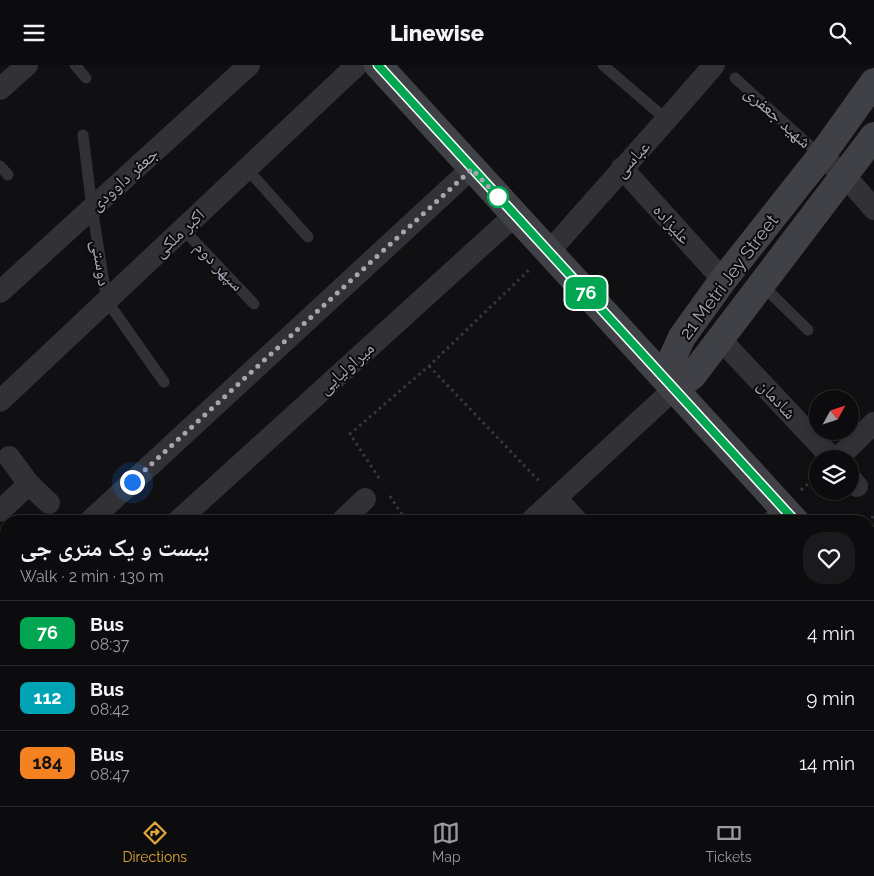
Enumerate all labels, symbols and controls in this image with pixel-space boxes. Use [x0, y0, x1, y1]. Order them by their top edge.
icon: menu [20, 19, 48, 47]
icon: search [826, 19, 854, 47]
text: Linewise [390, 20, 484, 46]
street label: شهید جعفری [740, 81, 816, 153]
street label: عباسی [609, 136, 655, 182]
street label: جعفر داوودی [85, 142, 163, 216]
unlabelled marker [487, 186, 509, 208]
street label: علیزاده [649, 199, 696, 248]
street label: اکبر ملکی [149, 204, 209, 262]
street label: 21 Metri Jey Street [675, 210, 782, 343]
street label: سپهر دوم [189, 236, 248, 297]
street label: دوستی [86, 238, 116, 288]
line badge: 76 [564, 277, 608, 309]
text: 76 [575, 282, 597, 303]
street label: میراولیایی [313, 337, 379, 399]
street label: شادمان [753, 374, 801, 424]
north arrow [809, 390, 859, 440]
map controls [809, 390, 859, 500]
button: layers [809, 450, 859, 500]
your location [120, 470, 145, 495]
button: heart [803, 532, 855, 584]
text: بیست و یک متری جی [20, 533, 209, 562]
text: Walk · 2 min · 130 m [20, 567, 164, 586]
text: Bus [90, 613, 124, 635]
text: 76 [37, 622, 58, 643]
text: 4 min [807, 622, 855, 644]
text: 08:37 [90, 635, 129, 654]
text: Bus [90, 678, 124, 700]
text: 112 [34, 687, 61, 708]
text: 9 min [806, 687, 855, 709]
text: 08:42 [90, 700, 129, 719]
text: Bus [90, 743, 124, 765]
text: 184 [32, 752, 63, 773]
text: 14 min [799, 752, 855, 774]
text: 08:47 [90, 765, 130, 784]
tab: Directions [122, 819, 187, 865]
tab: Map [432, 819, 461, 865]
tab: Tickets [706, 819, 752, 865]

